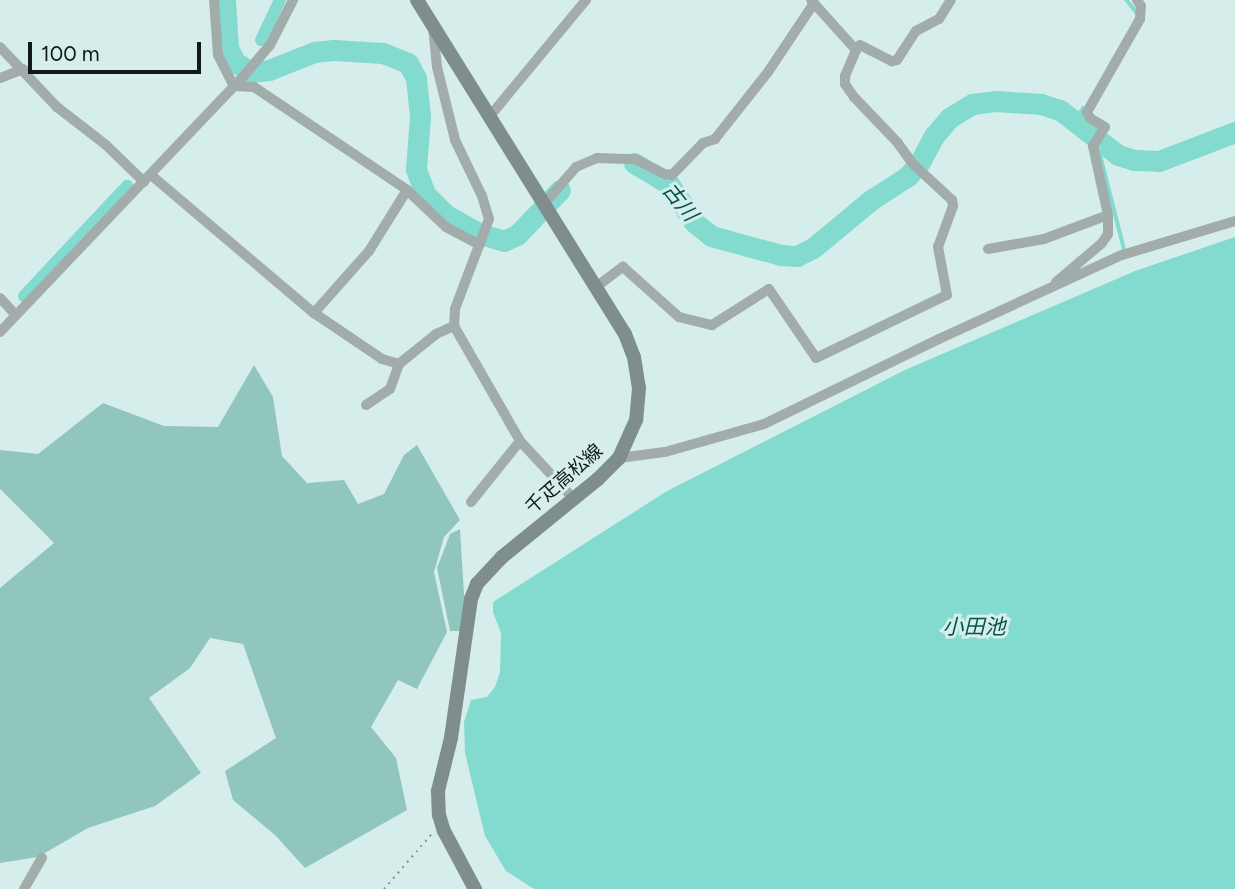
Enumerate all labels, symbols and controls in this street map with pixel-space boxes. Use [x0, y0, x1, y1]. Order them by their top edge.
scale bar [32, 28, 205, 72]
text: 100 m [41, 41, 100, 66]
water label: 古川 [657, 178, 703, 226]
street label: 千疋高松線 [521, 439, 607, 519]
water label: 小田池 [943, 614, 1005, 640]

